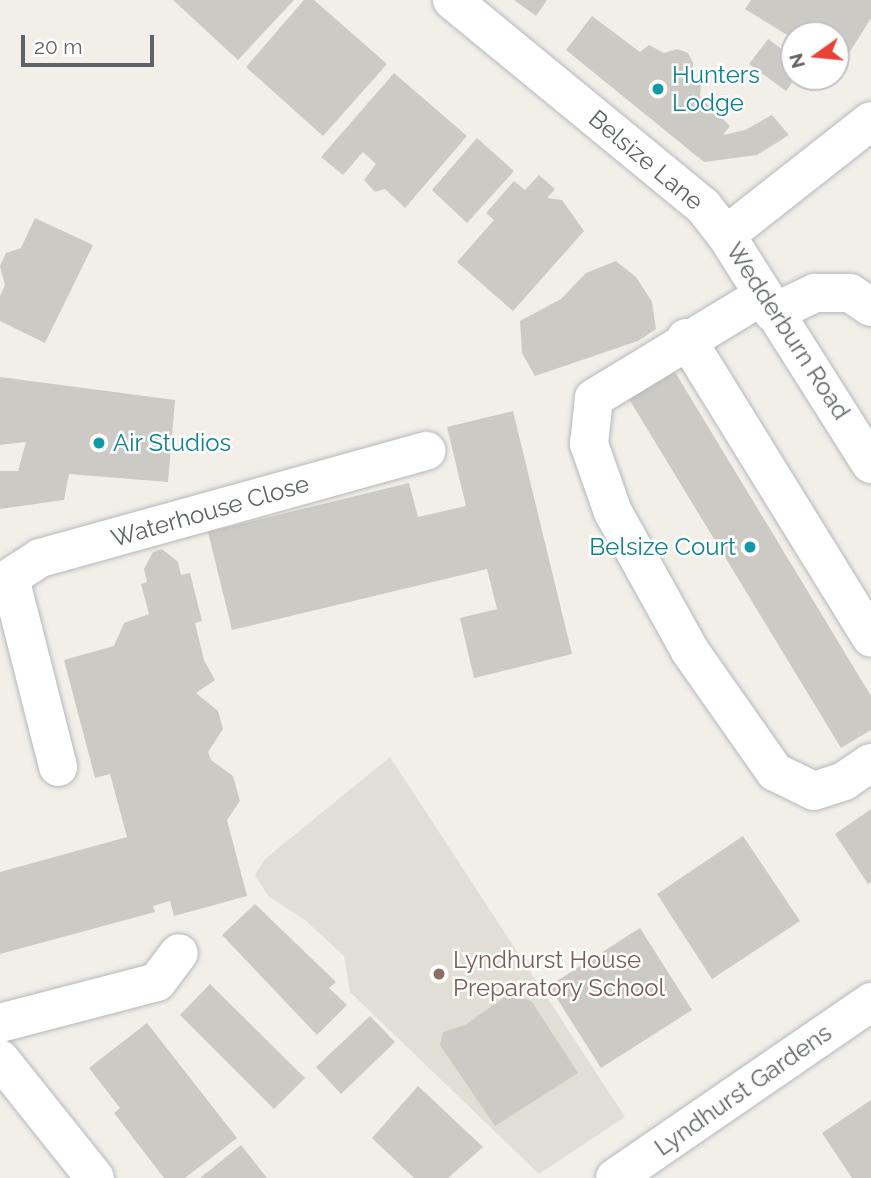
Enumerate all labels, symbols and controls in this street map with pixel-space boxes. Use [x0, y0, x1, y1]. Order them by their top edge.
scale bar [24, 21, 158, 65]
north arrow [780, 21, 850, 91]
text: 20 m [34, 34, 82, 59]
text: N [784, 51, 809, 71]
place label: Hunters Lodge [672, 61, 760, 117]
marker: Hunters Lodge [650, 81, 666, 97]
street label: Belsize Lane [583, 104, 709, 216]
street label: Wedderburn Road [720, 237, 856, 425]
place label: Air Studios [113, 429, 232, 457]
marker: Air Studios [91, 435, 107, 451]
street label: Waterhouse Close [108, 469, 312, 553]
place label: Belsize Court [589, 533, 736, 561]
marker: Belsize Court [742, 539, 758, 555]
place label: Lyndhurst House Preparatory School [453, 946, 666, 1002]
marker: Lyndhurst House Preparatory School [431, 966, 447, 982]
street label: Lyndhurst Gardens [649, 1018, 837, 1162]

